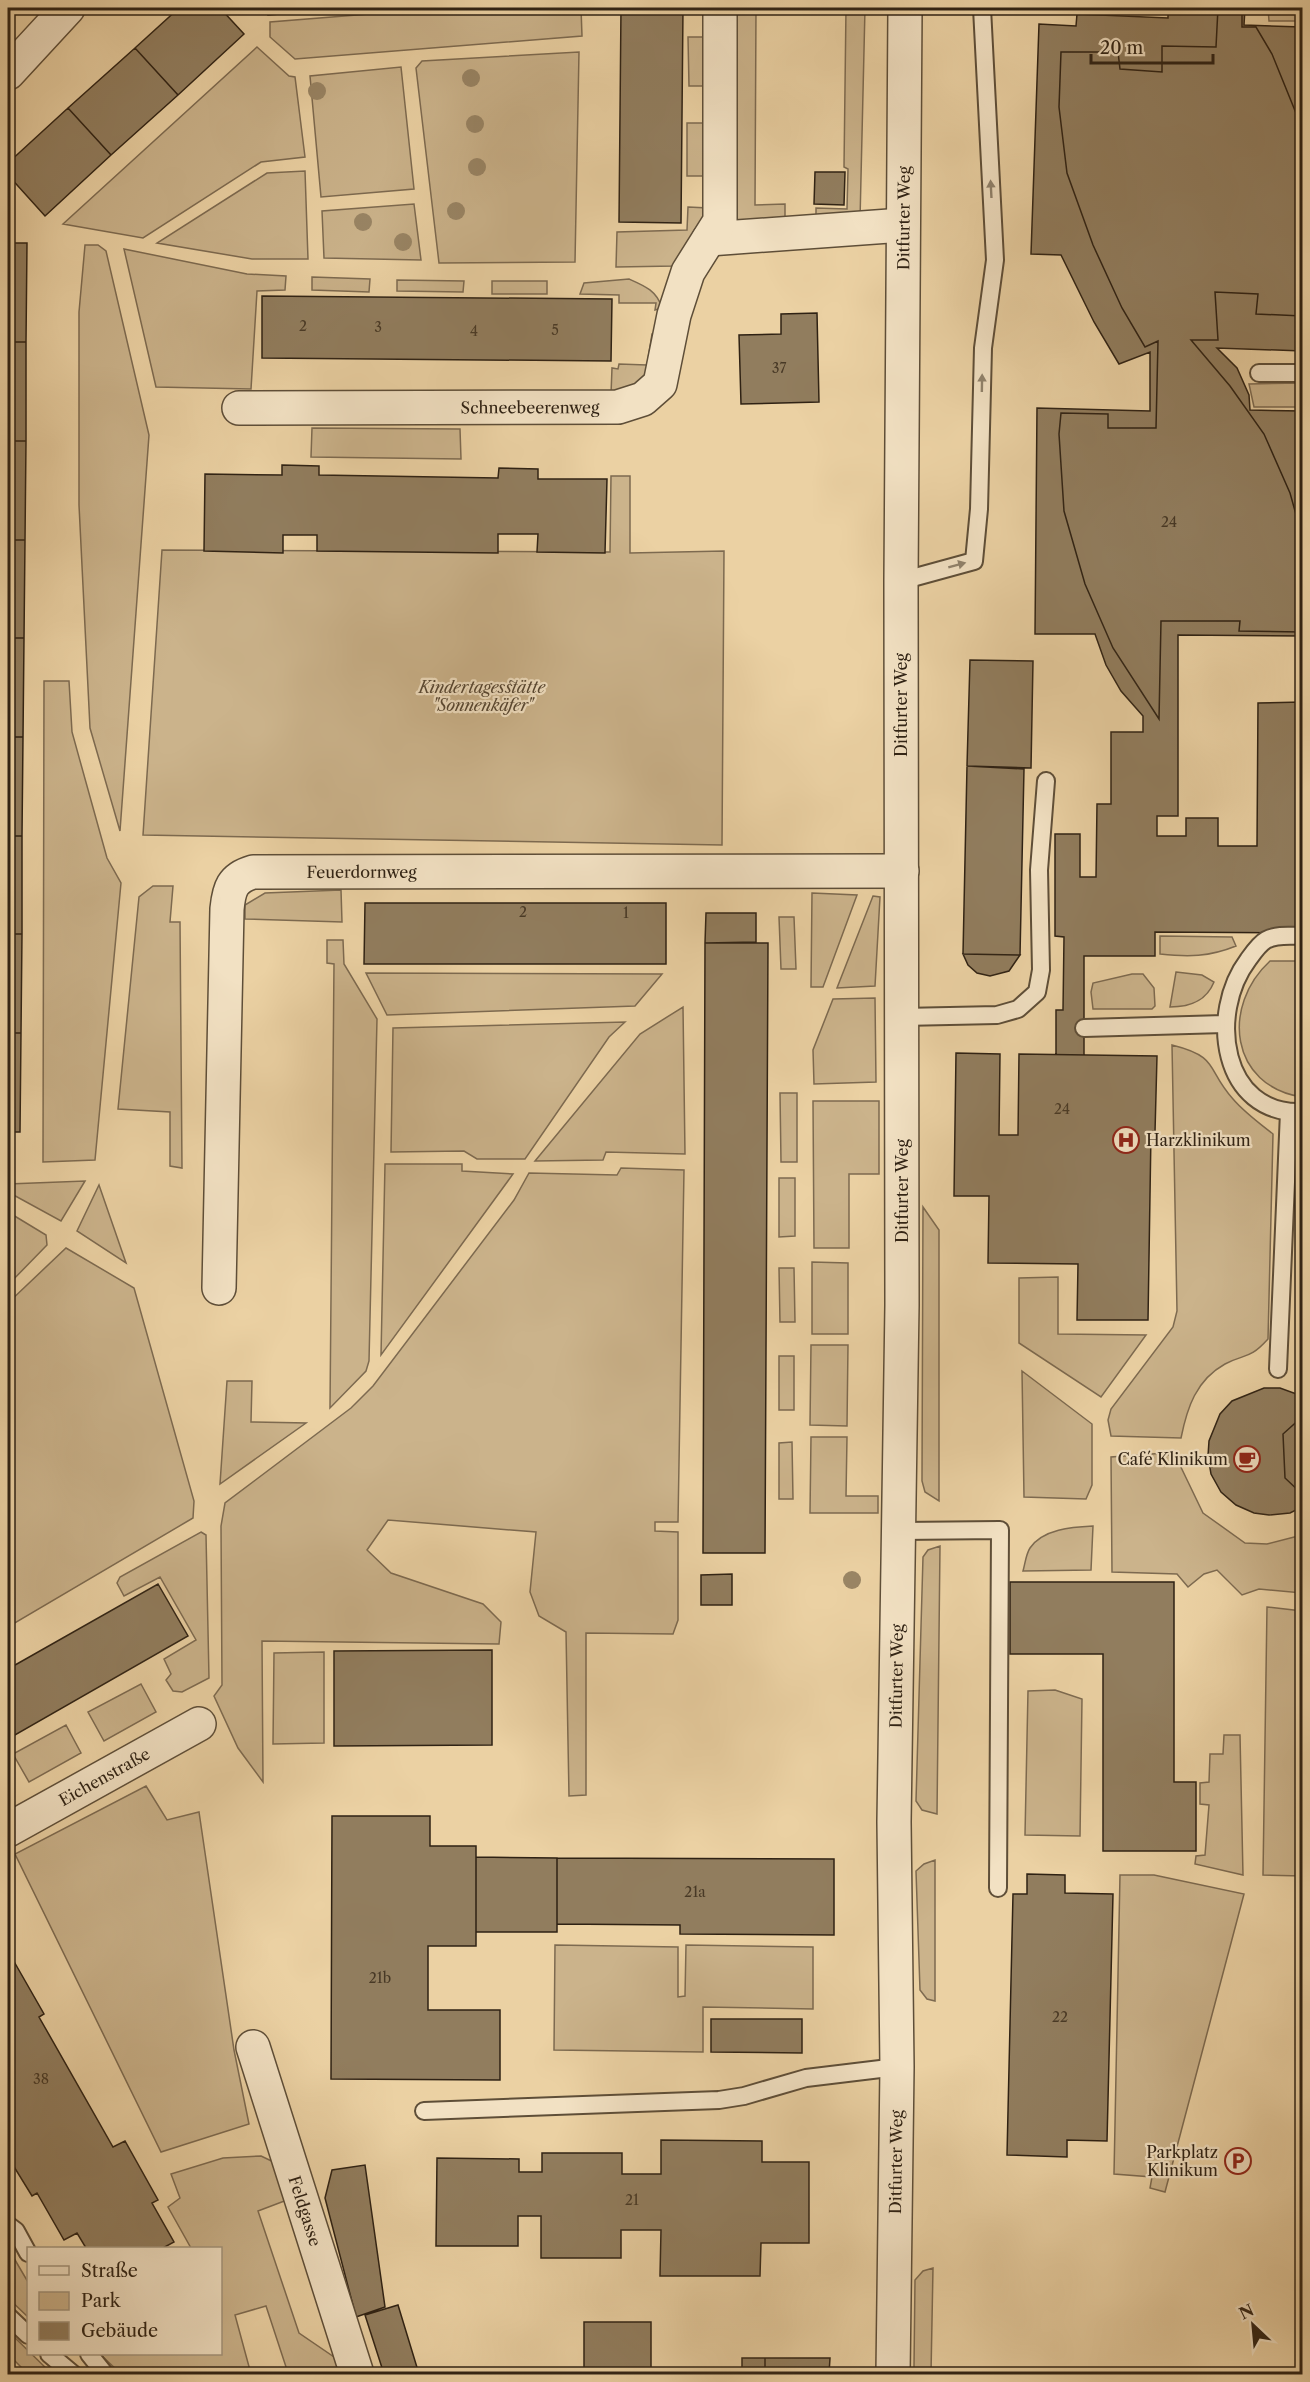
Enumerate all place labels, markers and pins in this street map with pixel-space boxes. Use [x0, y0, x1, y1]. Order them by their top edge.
hospital icon: Harzklinikum [1111, 1125, 1141, 1155]
place label: Harzklinikum [1146, 1130, 1251, 1150]
cafe icon: Café Klinikum [1232, 1444, 1262, 1474]
place label: Café Klinikum [1118, 1449, 1228, 1469]
place label: Parkplatz Klinikum [1146, 2142, 1218, 2180]
parking icon: Parkplatz Klinikum [1223, 2146, 1253, 2176]

